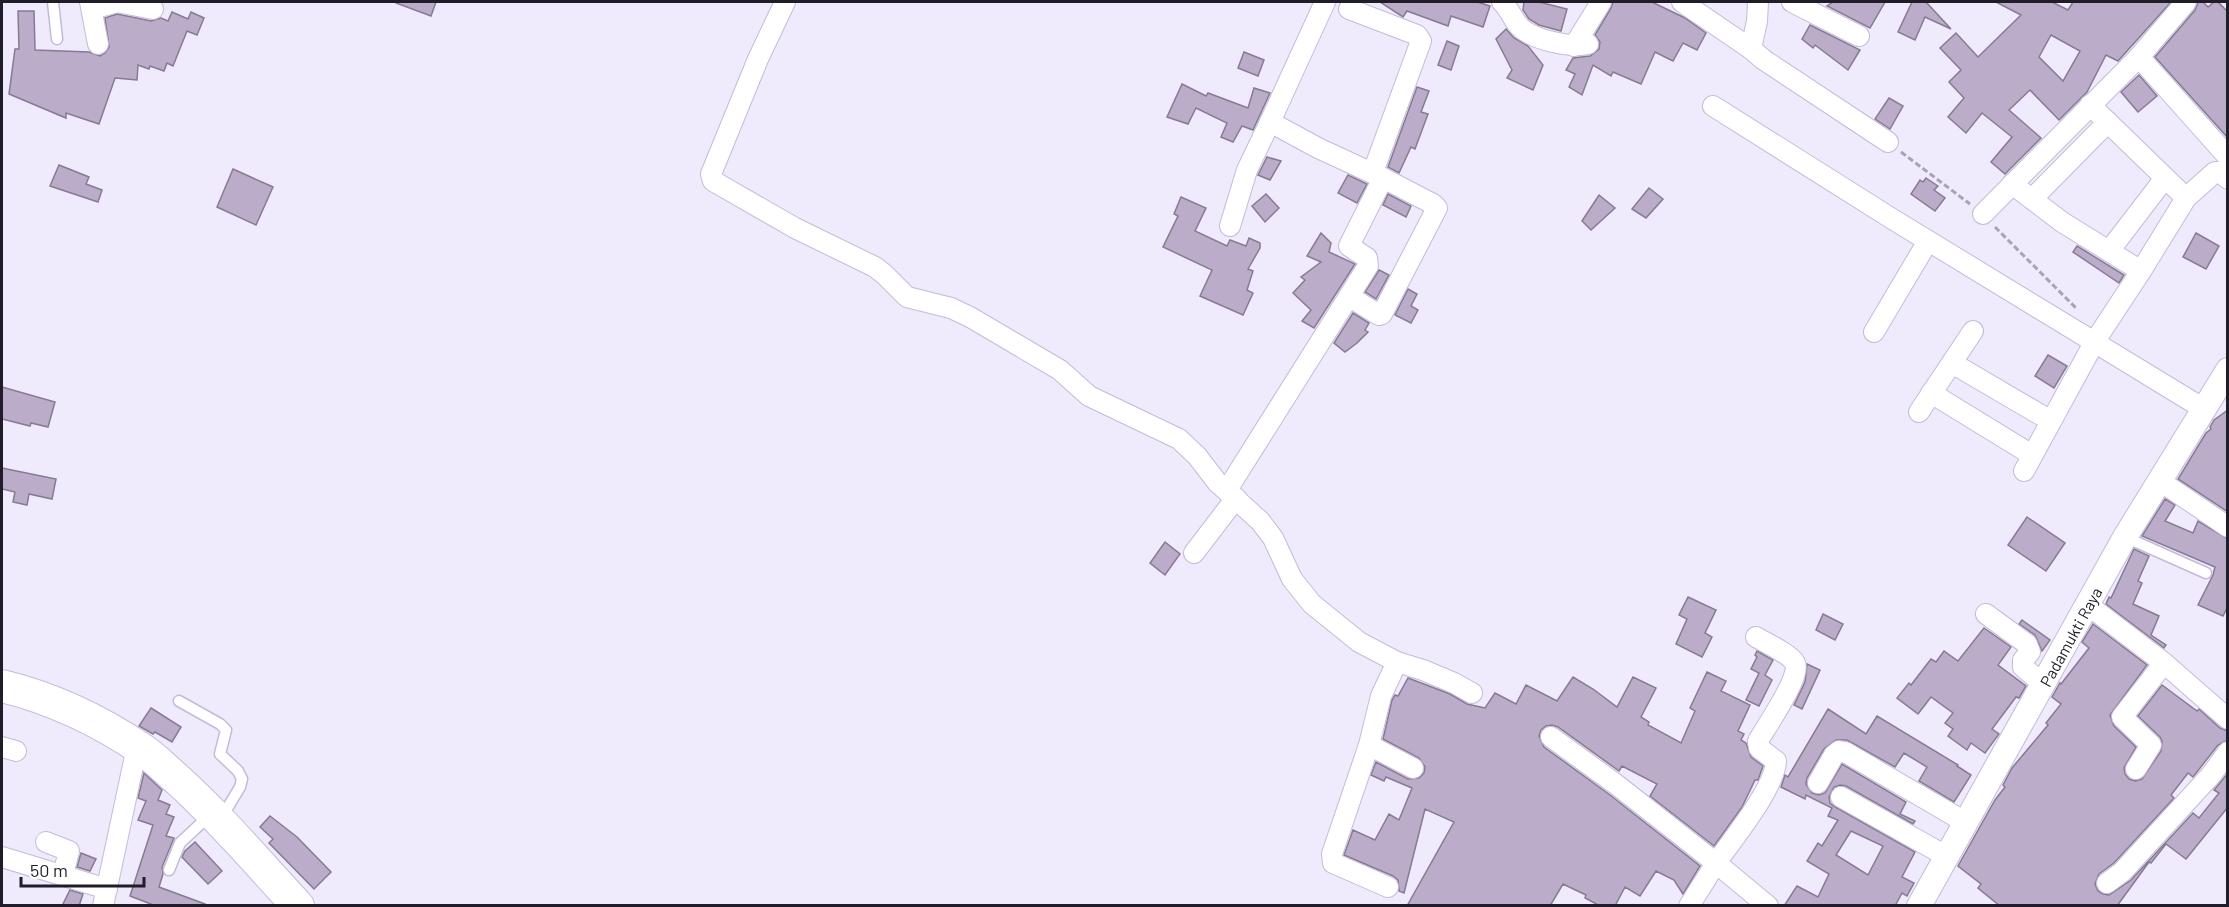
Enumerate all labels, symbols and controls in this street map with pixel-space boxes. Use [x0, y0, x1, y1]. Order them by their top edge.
street label: Padamukti Raya [2035, 584, 2106, 690]
scale bar [21, 850, 144, 888]
text: 50 m [30, 859, 68, 881]

